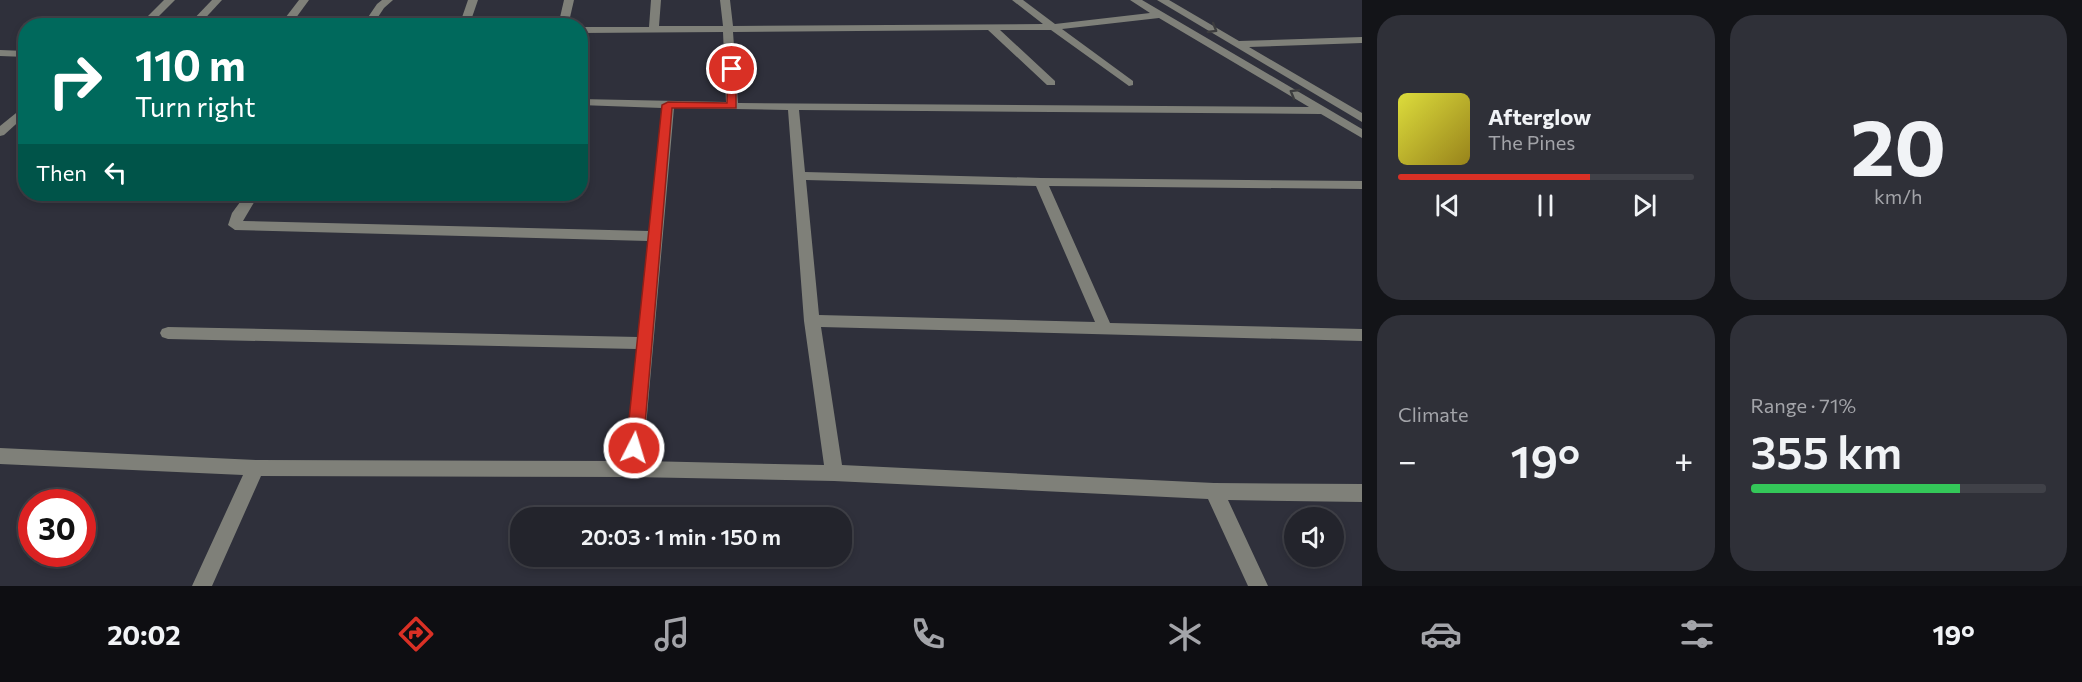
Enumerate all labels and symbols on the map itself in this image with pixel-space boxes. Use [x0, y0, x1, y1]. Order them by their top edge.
one-way arrow [1207, 22, 1217, 34]
pin [706, 43, 757, 94]
one-way arrow [1290, 89, 1300, 101]
position arrow [602, 416, 666, 480]
speed limit sign: 30 [18, 489, 96, 567]

